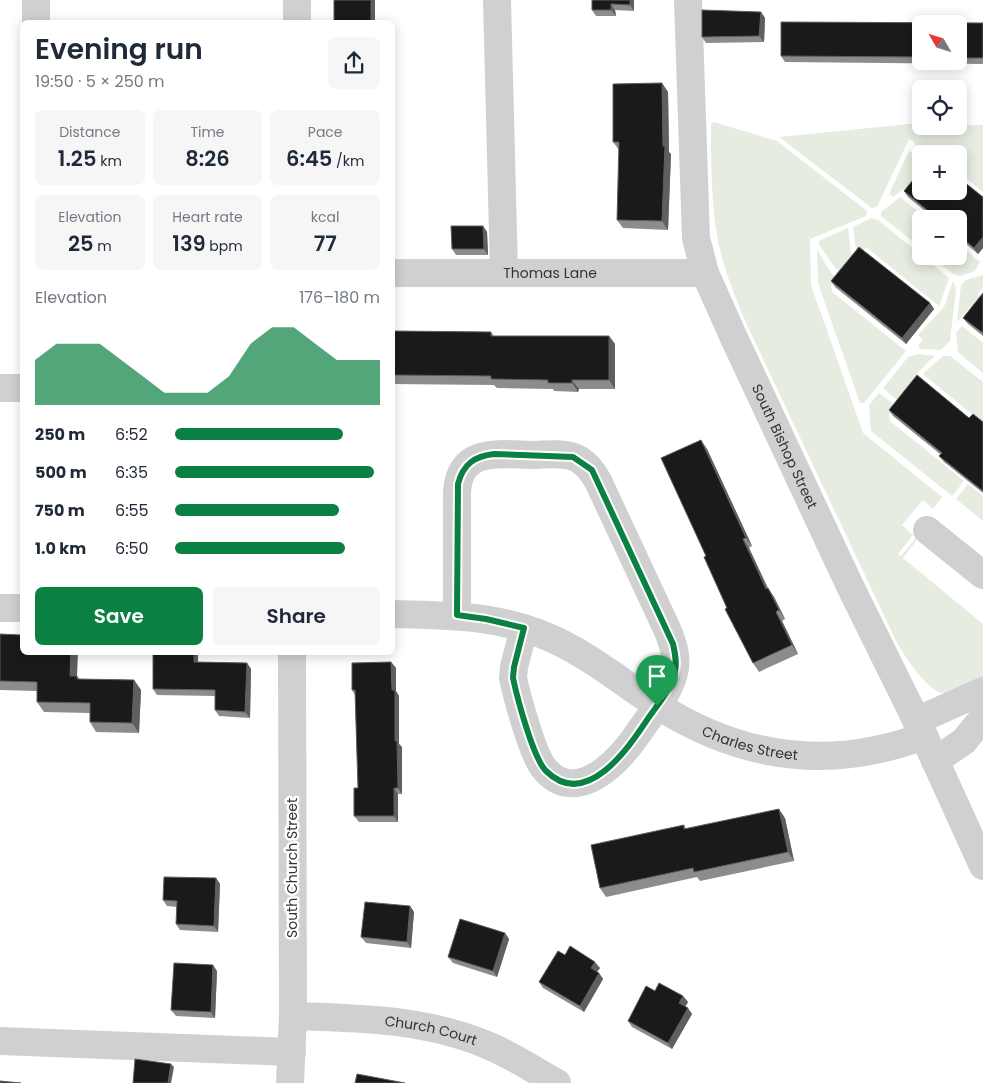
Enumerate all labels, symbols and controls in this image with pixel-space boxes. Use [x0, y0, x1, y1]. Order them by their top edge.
north arrow [912, 15, 968, 70]
map controls [912, 15, 967, 265]
text: Evening run [35, 30, 203, 69]
button: share [328, 37, 380, 89]
text: 19:50 · 5 × 250 m [35, 70, 165, 93]
button: locate [912, 80, 967, 135]
text: Distance [59, 122, 121, 142]
text: Time [190, 122, 225, 142]
text: Pace [308, 122, 343, 142]
text: 1.25 [58, 144, 96, 173]
text: 8:26 [185, 144, 230, 173]
text: 6:45 [286, 144, 332, 173]
button: + [912, 145, 967, 200]
text: km [96, 151, 122, 171]
text: /km [332, 151, 364, 171]
text: Elevation [58, 207, 121, 227]
text: Heart rate [172, 207, 243, 227]
text: kcal [311, 207, 339, 227]
button: − [912, 210, 967, 265]
text: 25 [68, 229, 94, 258]
text: 139 [172, 229, 206, 258]
text: 77 [314, 229, 337, 258]
text: m [94, 236, 112, 256]
text: bpm [206, 236, 243, 256]
street label: Thomas Lane [503, 263, 597, 283]
text: Elevation [35, 286, 107, 309]
text: 176–180 m [299, 286, 380, 309]
street label: South Bishop Street [747, 381, 822, 512]
text: 250 m [35, 423, 85, 446]
text: 6:52 [115, 423, 148, 446]
text: 500 m [35, 461, 87, 484]
text: 6:35 [115, 461, 148, 484]
text: 750 m [35, 499, 85, 522]
text: 6:55 [115, 499, 149, 522]
text: 1.0 km [35, 537, 86, 560]
text: 6:50 [115, 537, 149, 560]
button: Save [35, 587, 203, 645]
button: Share [213, 587, 380, 645]
pin [636, 655, 678, 706]
icon: arrive [643, 662, 671, 690]
street label: Charles Street [699, 721, 799, 765]
street label: South Church Street [282, 798, 302, 938]
street label: Church Court [384, 1011, 480, 1050]

